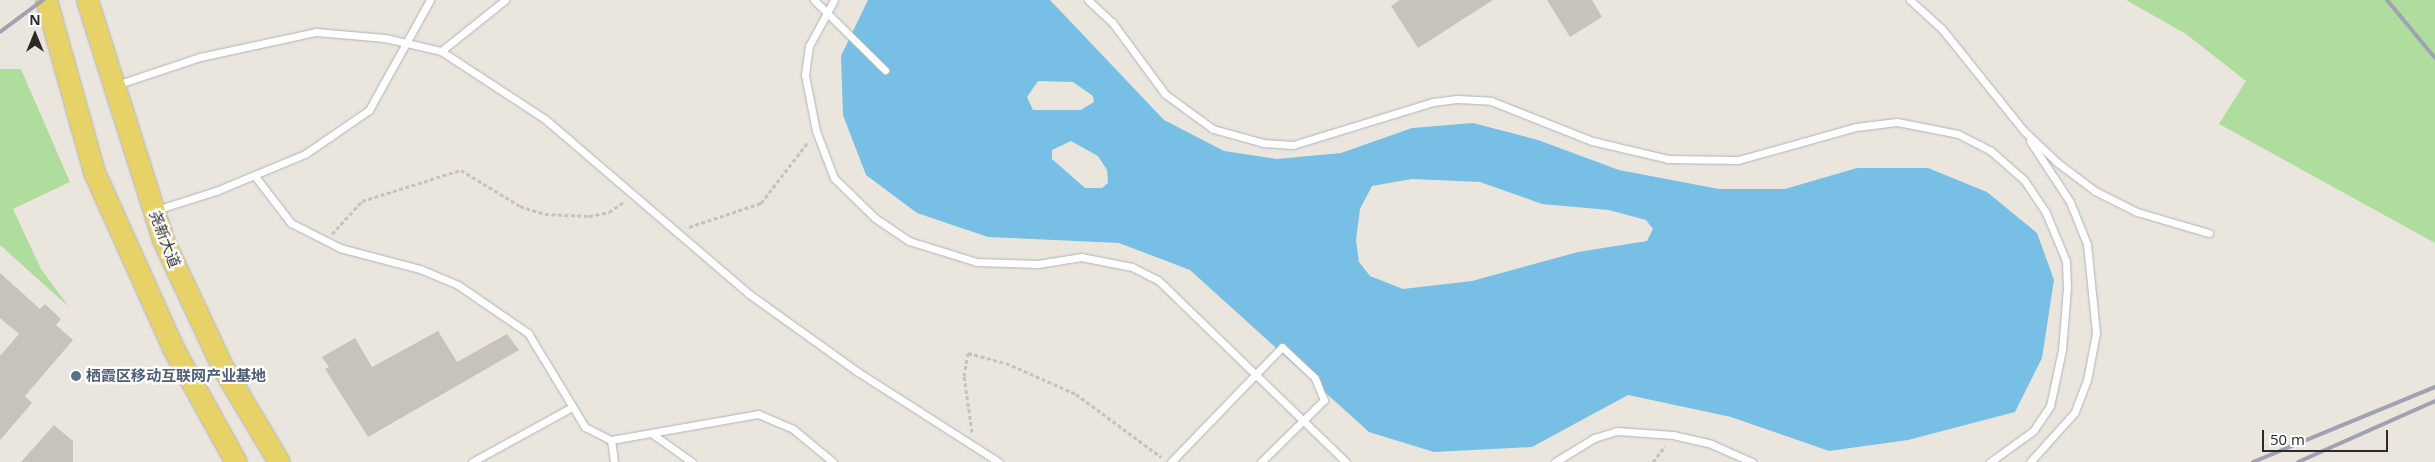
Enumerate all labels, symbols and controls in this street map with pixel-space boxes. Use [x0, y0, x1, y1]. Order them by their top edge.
north arrow [10, 10, 60, 60]
text: N [29, 10, 41, 29]
street label: 尧新大道 [146, 208, 184, 270]
place label: 栖霞区移动互联网产业基地 [86, 367, 266, 385]
marker: 栖霞区移动互联网产业基地 [70, 370, 82, 382]
scale bar [2265, 420, 2391, 452]
text: 50 m [2270, 429, 2305, 449]

